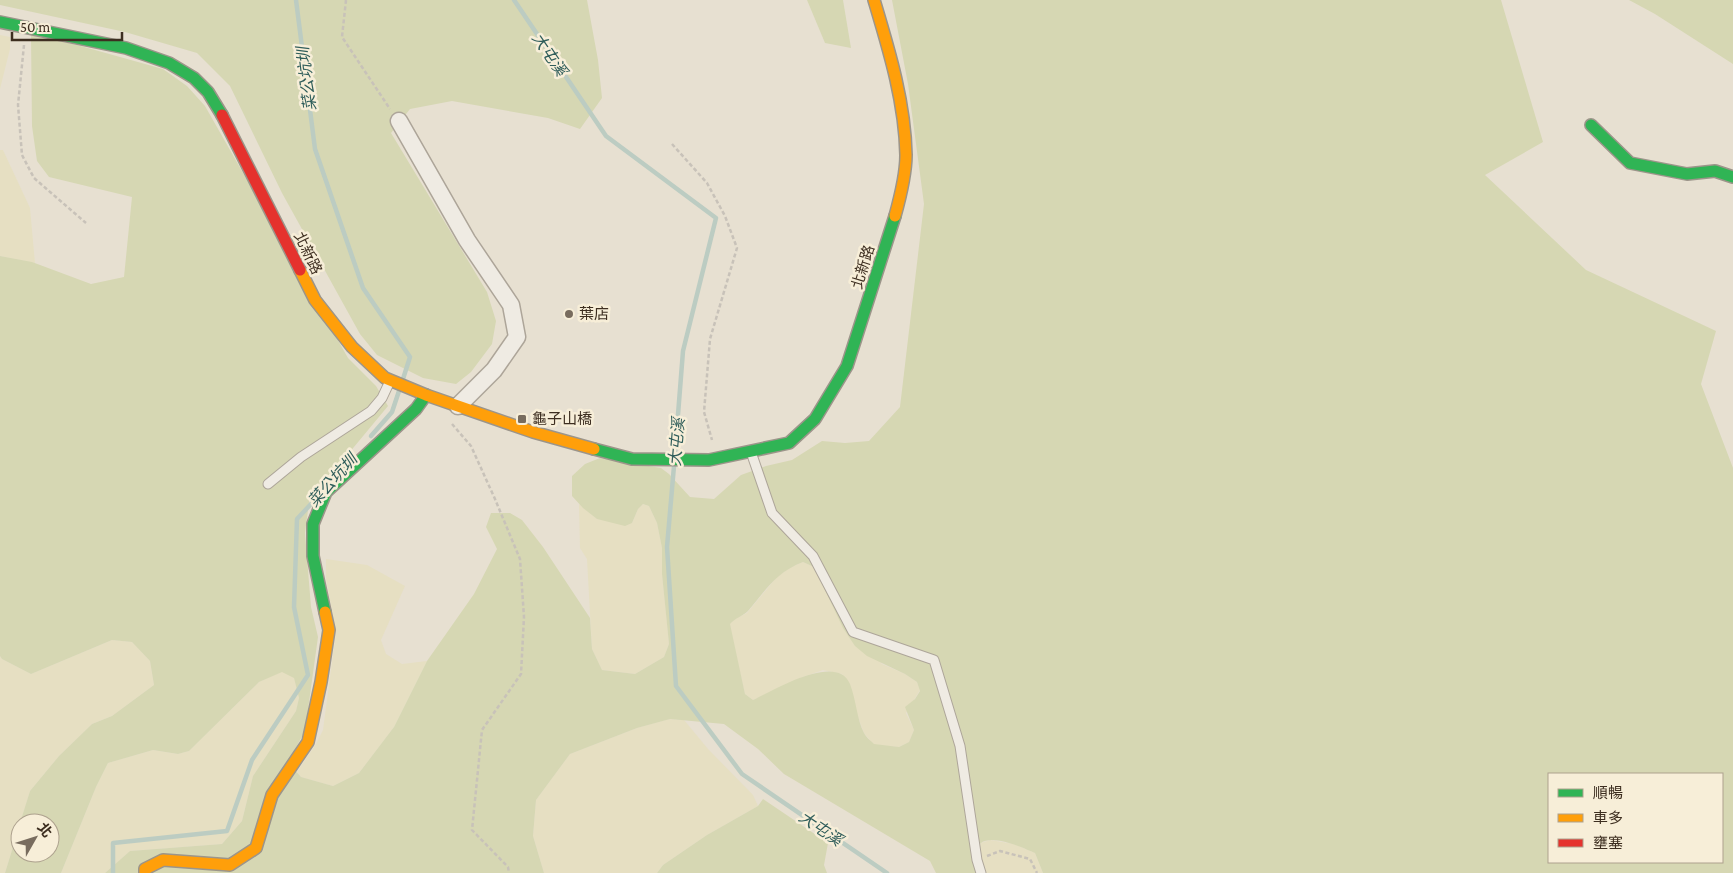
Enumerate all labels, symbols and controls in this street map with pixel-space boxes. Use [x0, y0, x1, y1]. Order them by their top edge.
scale bar [12, 10, 122, 42]
text: 50 m [20, 19, 50, 35]
water label: 大屯溪 [529, 30, 571, 81]
water label: 菜公坑圳 [294, 44, 319, 112]
street label: 北新路 [291, 229, 326, 277]
street label: 北新路 [848, 243, 877, 291]
place label: 葉店 [579, 306, 609, 322]
marker: 葉店 [563, 308, 575, 320]
place label: 龜子山橋 [532, 411, 592, 427]
marker: 龜子山橋 [516, 413, 528, 425]
water label: 大屯溪 [666, 415, 687, 467]
water label: 菜公坑圳 [305, 449, 361, 510]
legend [1548, 773, 1723, 863]
text: 順暢 [1593, 785, 1623, 801]
water label: 大屯溪 [796, 808, 847, 850]
text: 車多 [1593, 810, 1623, 826]
north arrow [10, 813, 60, 863]
text: 北 [34, 819, 56, 840]
text: 壅塞 [1593, 835, 1623, 851]

